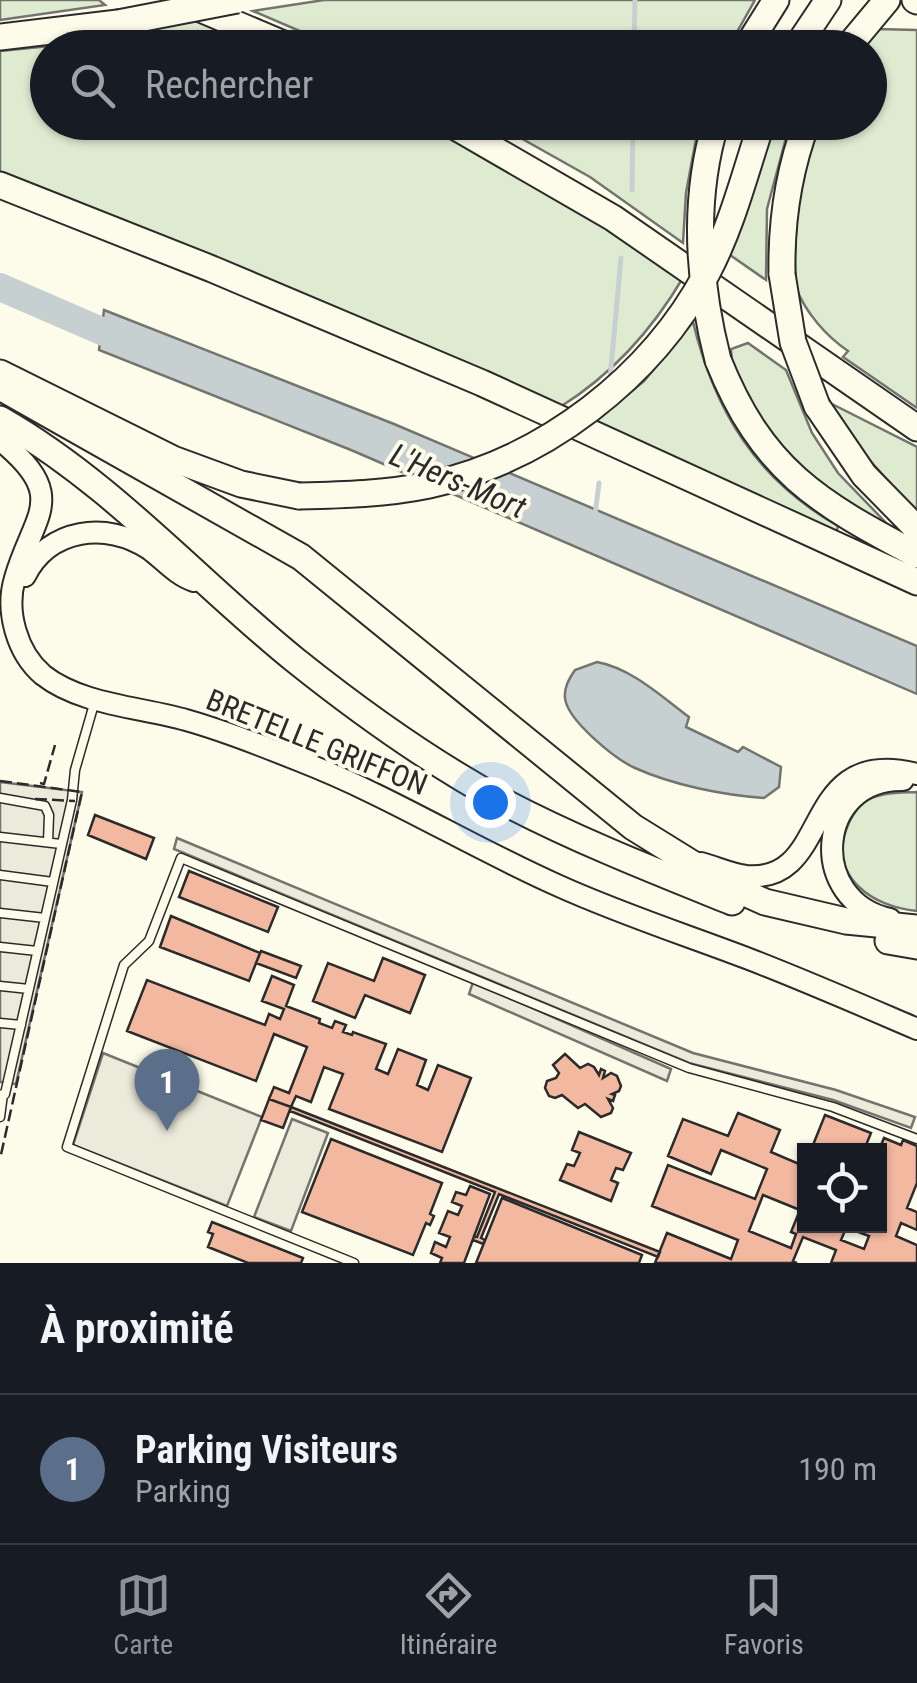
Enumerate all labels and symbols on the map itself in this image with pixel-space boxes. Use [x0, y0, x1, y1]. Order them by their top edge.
water label: L'Hers-Mort [384, 435, 532, 527]
street label: BRETELLE GRIFFON [202, 682, 432, 802]
your location [465, 777, 516, 828]
pin: 1 [134, 1048, 200, 1131]

